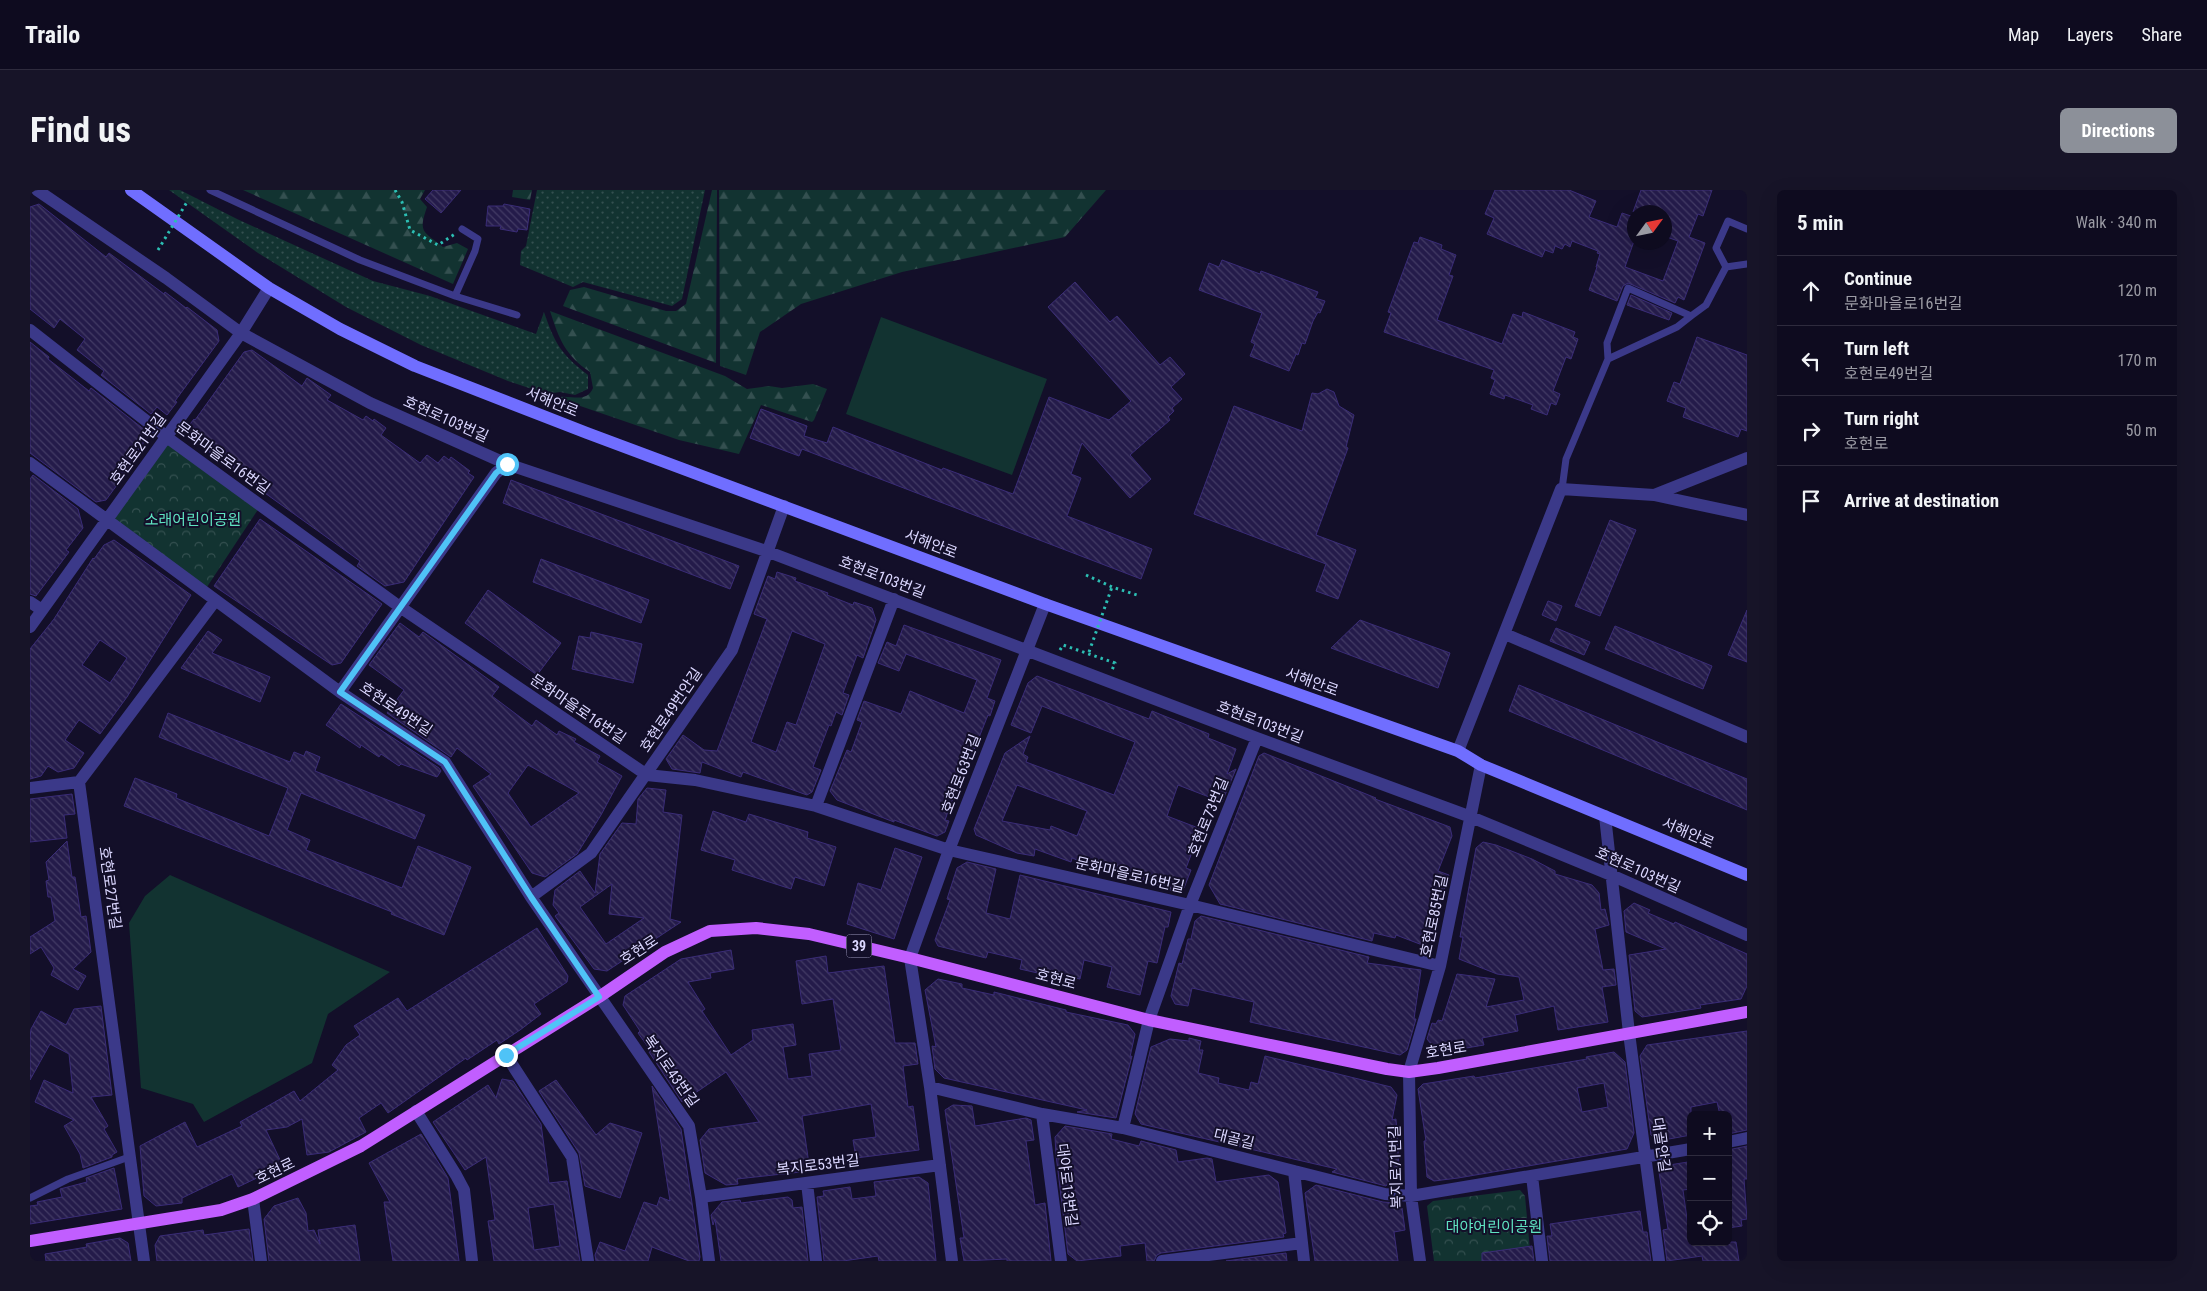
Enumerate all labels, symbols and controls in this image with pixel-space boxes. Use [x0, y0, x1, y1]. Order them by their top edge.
text: Trailo [25, 21, 80, 49]
text: Map [2008, 24, 2039, 45]
text: Layers [2067, 24, 2114, 45]
text: Share [2142, 24, 2182, 45]
button: Directions [2060, 108, 2177, 153]
text: Find us [30, 110, 131, 151]
north arrow [1627, 205, 1672, 250]
text: 5 min [1797, 211, 1844, 235]
text: Walk · 340 m [2076, 213, 2157, 232]
text: Continue [1844, 267, 1912, 290]
icon: ahead [1797, 277, 1825, 305]
text: 120 m [2118, 281, 2157, 300]
text: 문화마을로16번길 [1844, 294, 1963, 313]
text: Turn left [1844, 337, 1909, 360]
icon: left [1797, 347, 1825, 375]
text: 170 m [2118, 351, 2157, 370]
text: 호현로49번길 [1844, 364, 1933, 383]
street label: 서해안로 [523, 383, 581, 421]
street label: 호현로103번길 [401, 392, 491, 446]
text: Turn right [1844, 407, 1919, 430]
street label: 호현로21번길 [106, 410, 170, 488]
icon: right [1797, 417, 1825, 445]
street label: 문화마을로16번길 [173, 418, 273, 498]
text: 50 m [2125, 421, 2157, 440]
text: 호현로 [1844, 434, 1888, 453]
route start [496, 453, 519, 476]
icon: arrive [1797, 487, 1825, 515]
text: Arrive at destination [1844, 489, 1999, 512]
park label: 소래어린이공원 [145, 511, 241, 529]
street label: 서해안로 [902, 526, 960, 562]
street label: 호현로103번길 [836, 552, 928, 602]
street label: 호현로49번안길 [636, 664, 706, 756]
street label: 서해안로 [1283, 664, 1341, 700]
street label: 문화마을로16번길 [527, 670, 629, 748]
street label: 호현로49번길 [356, 678, 436, 740]
street label: 호현로103번길 [1214, 697, 1306, 747]
street label: 호현로63번길 [938, 732, 984, 816]
street label: 호현로73번길 [1184, 775, 1232, 859]
street label: 서해안로 [1659, 814, 1717, 852]
street label: 호현로103번길 [1593, 843, 1683, 897]
street label: 호현로27번길 [95, 845, 125, 931]
street label: 문화마을로16번길 [1074, 854, 1186, 896]
street label: 호현로85번길 [1416, 873, 1452, 959]
street label: 호현로 [617, 931, 661, 969]
road number: 39 [846, 934, 872, 958]
street label: 호현로 [1034, 965, 1078, 993]
street label: 복지로43번길 [640, 1032, 702, 1110]
street label: 호현로 [1424, 1038, 1468, 1062]
route end [495, 1044, 518, 1067]
map controls [1687, 1111, 1732, 1246]
button: + [1687, 1111, 1732, 1156]
street label: 대골안길 [1648, 1116, 1674, 1174]
street label: 대골길 [1212, 1125, 1256, 1153]
street label: 복지로71번길 [1386, 1125, 1406, 1209]
street label: 대야로13번길 [1053, 1142, 1081, 1228]
street label: 복지로53번길 [775, 1151, 861, 1179]
street label: 호현로 [252, 1154, 298, 1188]
button: − [1687, 1156, 1732, 1201]
button: locate [1687, 1201, 1732, 1246]
park label: 대야어린이공원 [1446, 1218, 1542, 1236]

